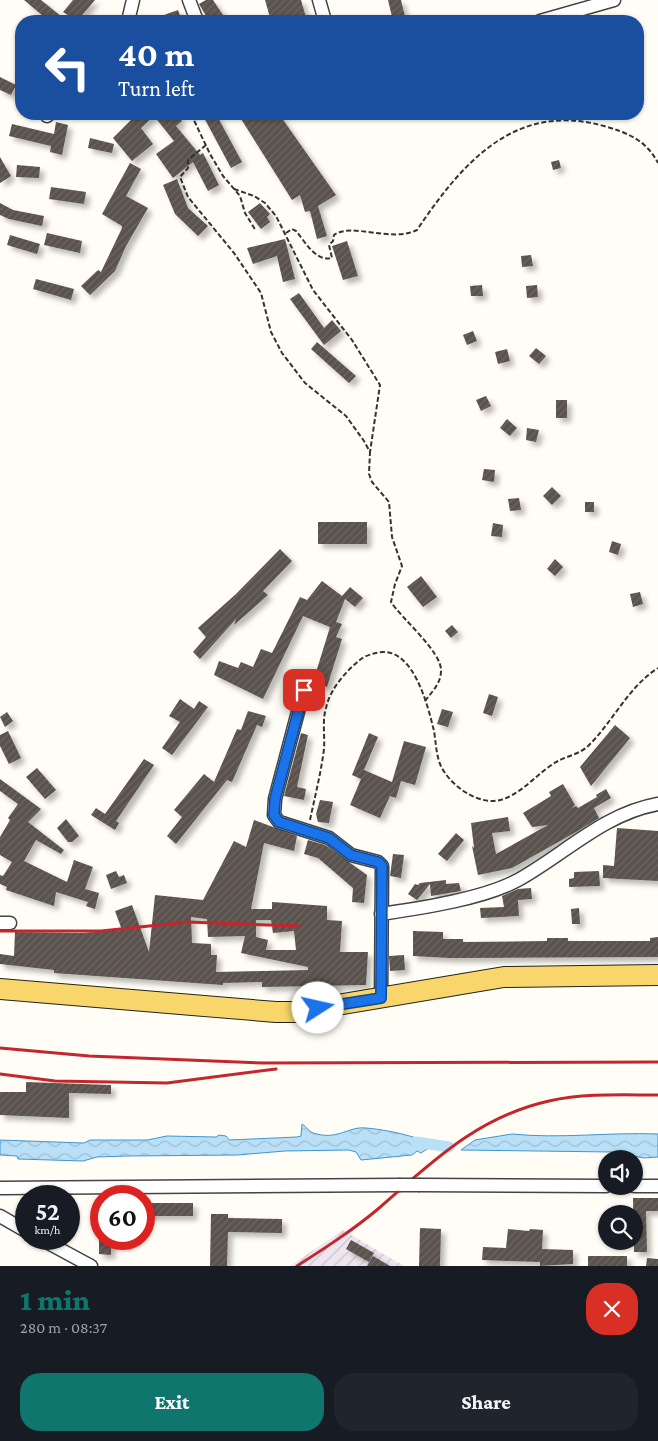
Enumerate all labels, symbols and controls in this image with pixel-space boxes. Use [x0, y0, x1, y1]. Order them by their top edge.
icon: left [35, 35, 100, 100]
text: 40 m [118, 35, 195, 74]
text: Turn left [118, 76, 195, 101]
pin [283, 669, 325, 711]
icon: arrive [290, 676, 318, 704]
position arrow [291, 981, 343, 1033]
map controls [598, 1150, 643, 1250]
button: sound [598, 1150, 643, 1195]
speed limit sign: 60 [90, 1185, 155, 1250]
text: 52 [35, 1198, 60, 1225]
button: search [598, 1205, 643, 1250]
text: km/h [35, 1223, 60, 1237]
text: 1 min [20, 1283, 90, 1316]
button: close [586, 1283, 638, 1335]
text: 280 m · 08:37 [20, 1319, 107, 1336]
button: Exit [20, 1373, 324, 1431]
button: Share [334, 1373, 638, 1431]

